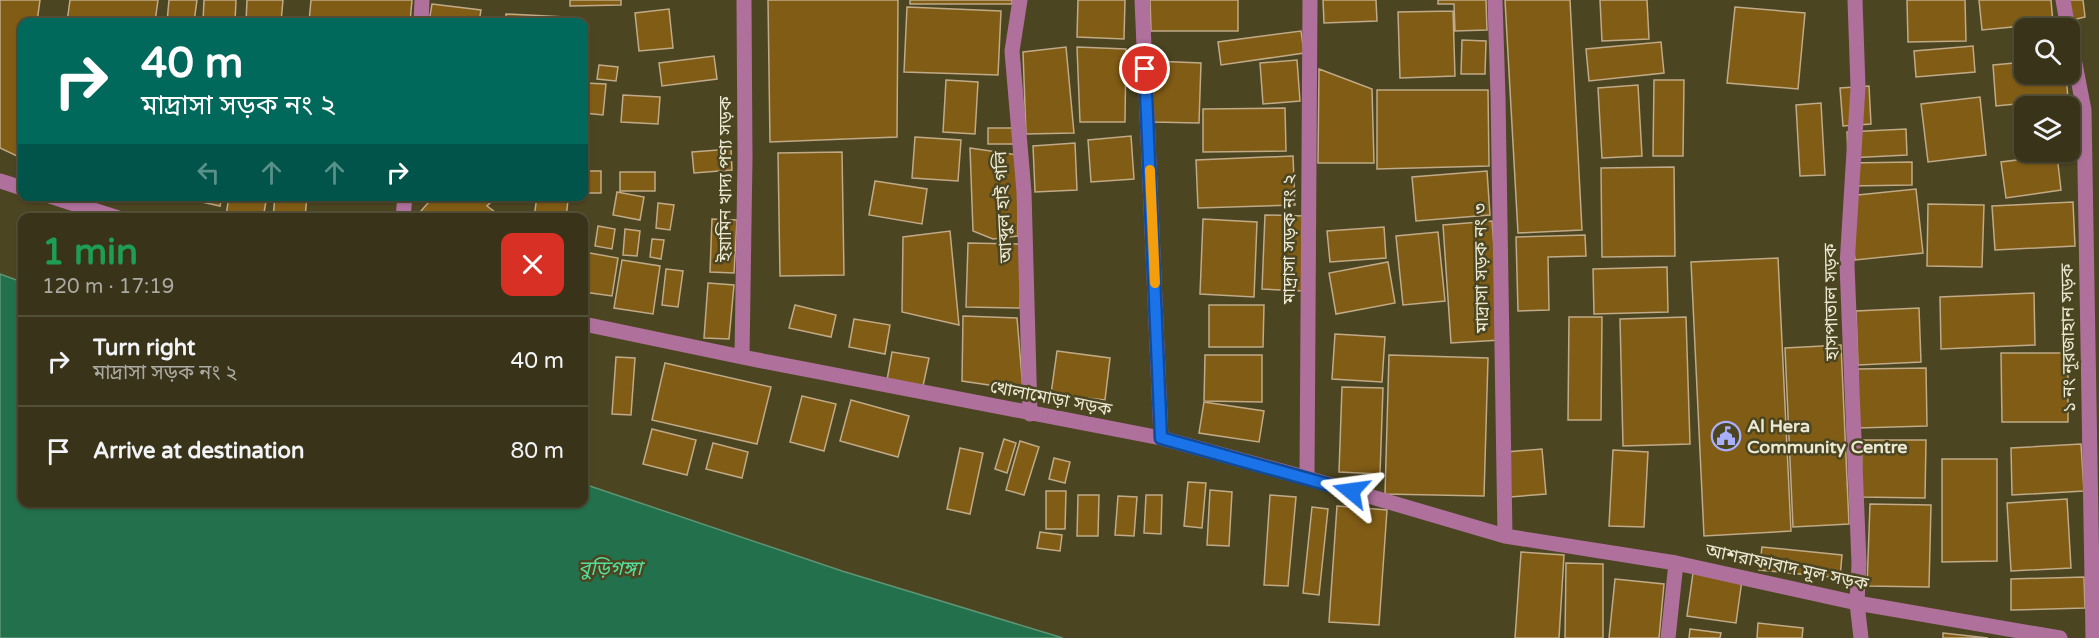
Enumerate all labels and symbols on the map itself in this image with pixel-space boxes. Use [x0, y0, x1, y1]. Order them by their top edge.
pin [1119, 43, 1170, 94]
street label: ইয়ামিন খাদ্য পণ্য সড়ক [714, 96, 736, 263]
street label: আব্দুল হাই গলি [989, 150, 1017, 264]
street label: মাদ্রাসা সড়ক নং ২ [1278, 174, 1300, 305]
street label: মাদ্রাসা সড়ক নং ৩ [1469, 203, 1493, 334]
street label: হাসপাতাল সড়ক [1819, 243, 1843, 362]
street label: ১ নং নূরজাহান সড়ক [2056, 263, 2080, 413]
street label: খোলামোড়া সড়ক [988, 375, 1114, 421]
place label: Al Hera Community Centre [1747, 415, 1908, 458]
public building icon: Al Hera Community Centre [1710, 420, 1742, 452]
position arrow [1319, 459, 1383, 523]
street label: আশরাফাবাদ মূল সড়ক [1703, 539, 1871, 595]
water label: বুড়িগঙ্গা [578, 557, 645, 581]

